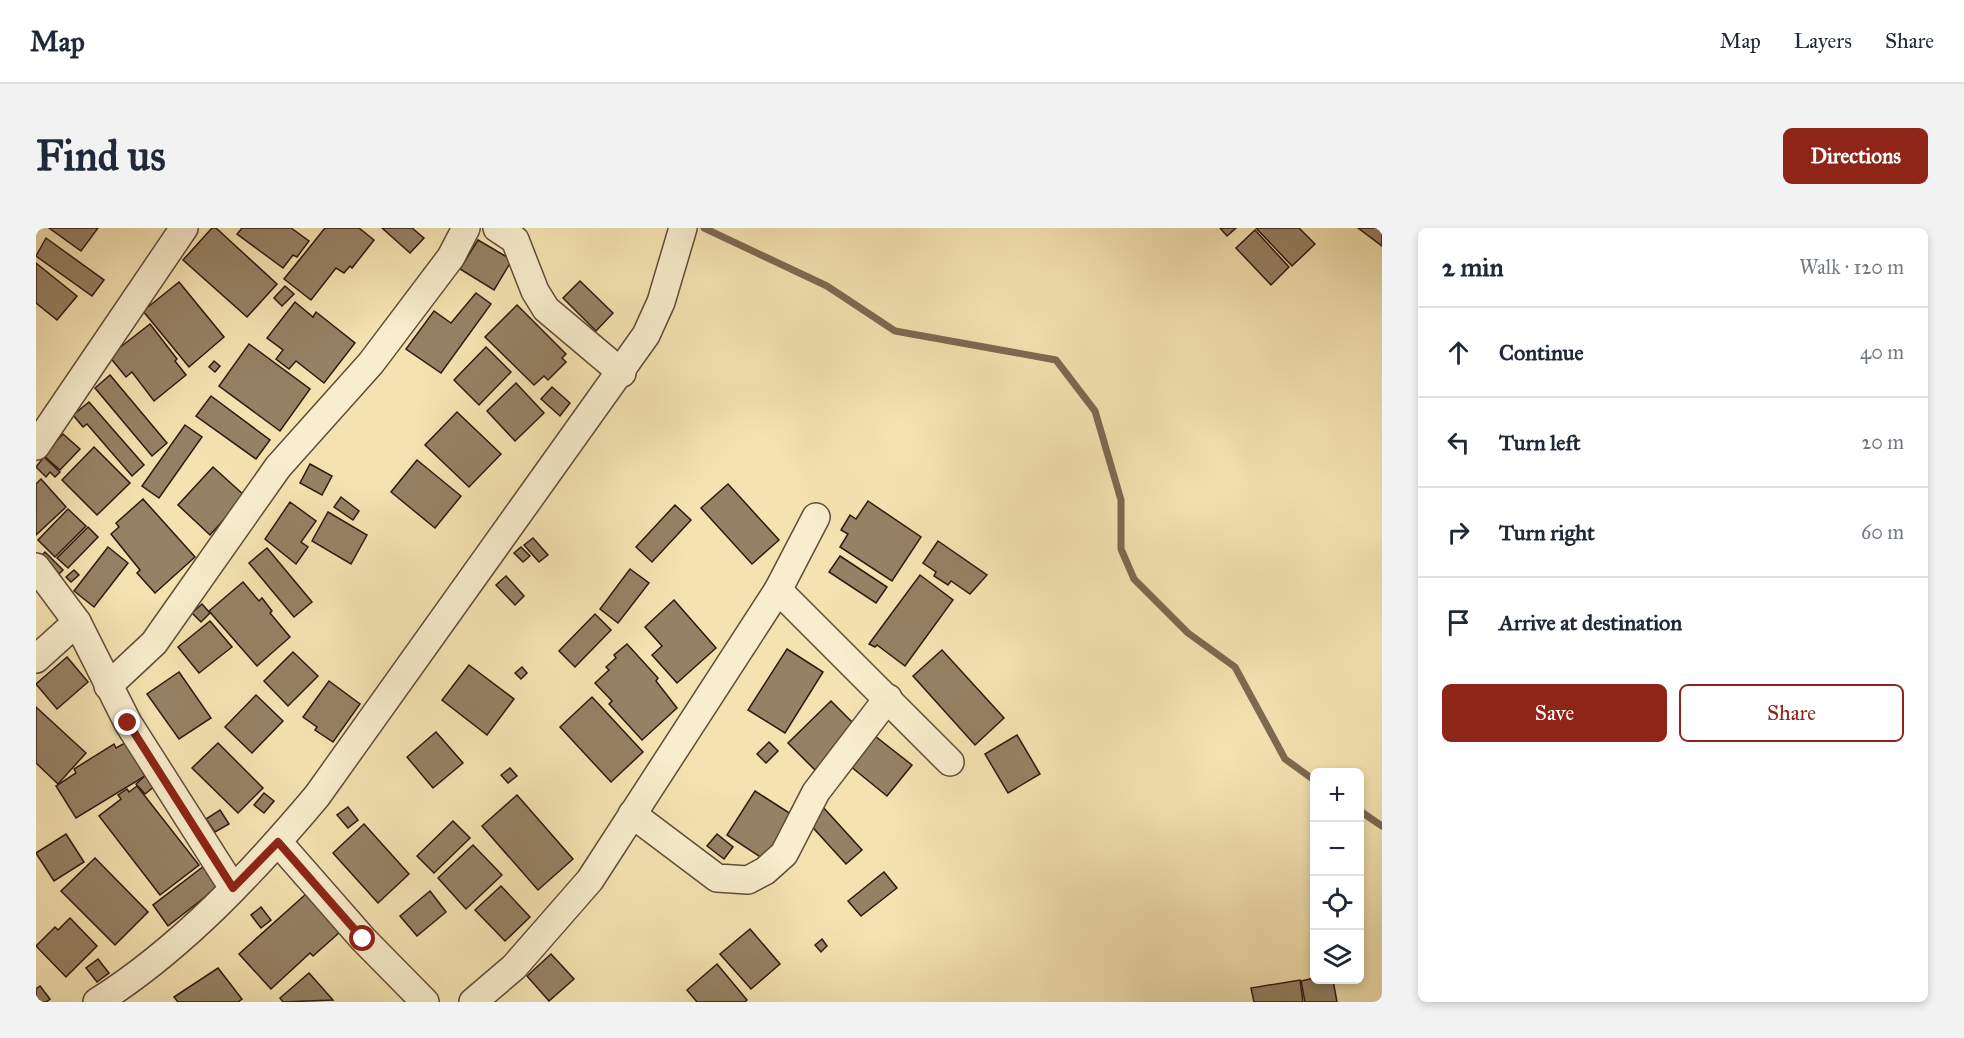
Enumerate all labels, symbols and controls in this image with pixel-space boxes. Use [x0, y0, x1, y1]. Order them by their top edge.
text: Map [30, 24, 85, 59]
text: Map [1720, 28, 1761, 54]
text: Layers [1794, 28, 1852, 54]
text: Share [1885, 28, 1934, 54]
button: Directions [1783, 128, 1928, 184]
text: Find us [36, 130, 166, 182]
text: 2 min [1442, 251, 1503, 283]
text: Walk · 120 m [1799, 255, 1904, 279]
icon: ahead [1442, 336, 1475, 369]
text: Continue [1499, 339, 1584, 366]
text: 40 m [1860, 340, 1904, 364]
icon: left [1442, 426, 1475, 459]
text: Turn left [1499, 429, 1581, 456]
text: 20 m [1861, 430, 1904, 454]
icon: right [1442, 516, 1475, 549]
text: Turn right [1499, 519, 1595, 546]
text: 60 m [1861, 520, 1904, 544]
icon: arrive [1442, 606, 1475, 639]
text: Arrive at destination [1499, 609, 1682, 636]
button: Save [1442, 684, 1667, 742]
button: Share [1679, 684, 1904, 742]
route end [114, 709, 140, 735]
map controls [1310, 768, 1364, 984]
button: + [1310, 768, 1364, 822]
button: − [1310, 822, 1364, 876]
button: locate [1310, 876, 1364, 930]
route start [349, 925, 375, 951]
button: layers [1310, 930, 1364, 984]

